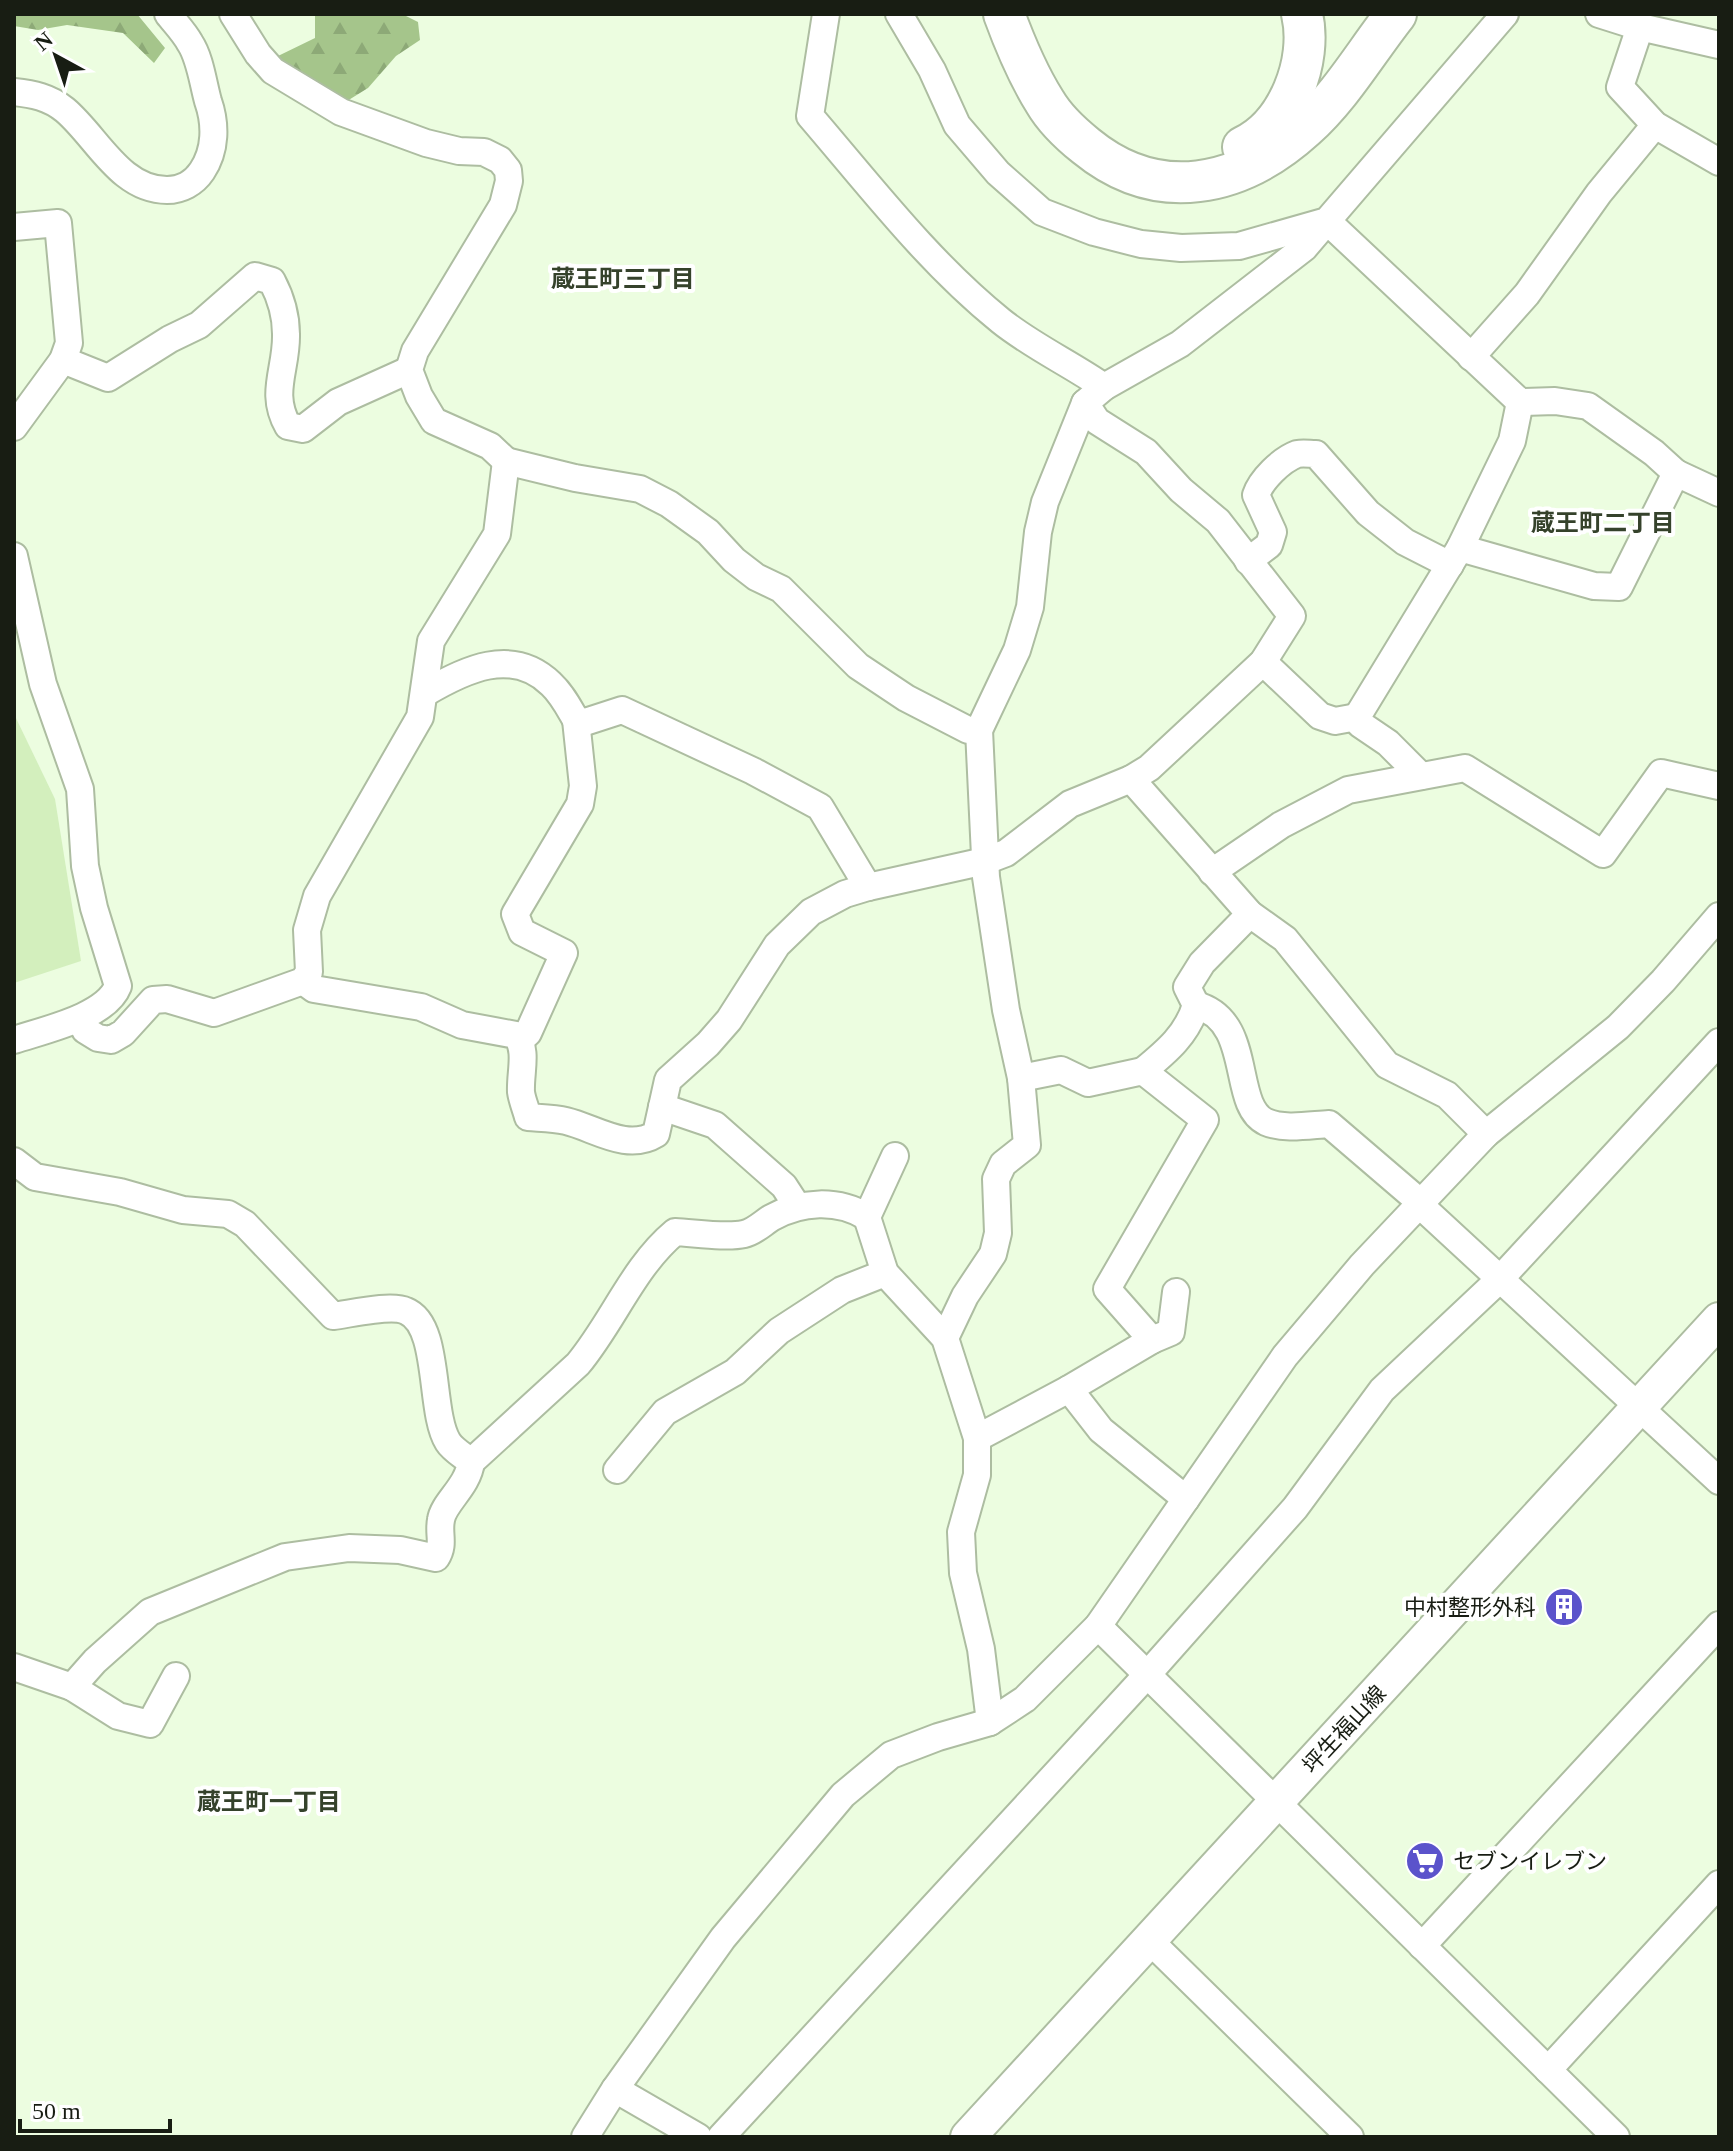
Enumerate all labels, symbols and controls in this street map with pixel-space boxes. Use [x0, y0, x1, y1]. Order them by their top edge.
north arrow [16, 16, 96, 96]
text: N [29, 26, 58, 56]
district label: 蔵王町三丁目 [551, 266, 695, 292]
district label: 蔵王町二丁目 [1531, 510, 1675, 536]
building icon: 中村整形外科 [1543, 1586, 1585, 1628]
place label: 中村整形外科 [1404, 1595, 1536, 1620]
street label: 坪生福山線 [1298, 1681, 1391, 1778]
district label: 蔵王町一丁目 [197, 1789, 341, 1815]
supermarket icon: セブンイレブン [1404, 1840, 1446, 1882]
place label: セブンイレブン [1453, 1849, 1607, 1874]
scale bar [20, 2083, 170, 2133]
text: 50 m [32, 2098, 81, 2124]

